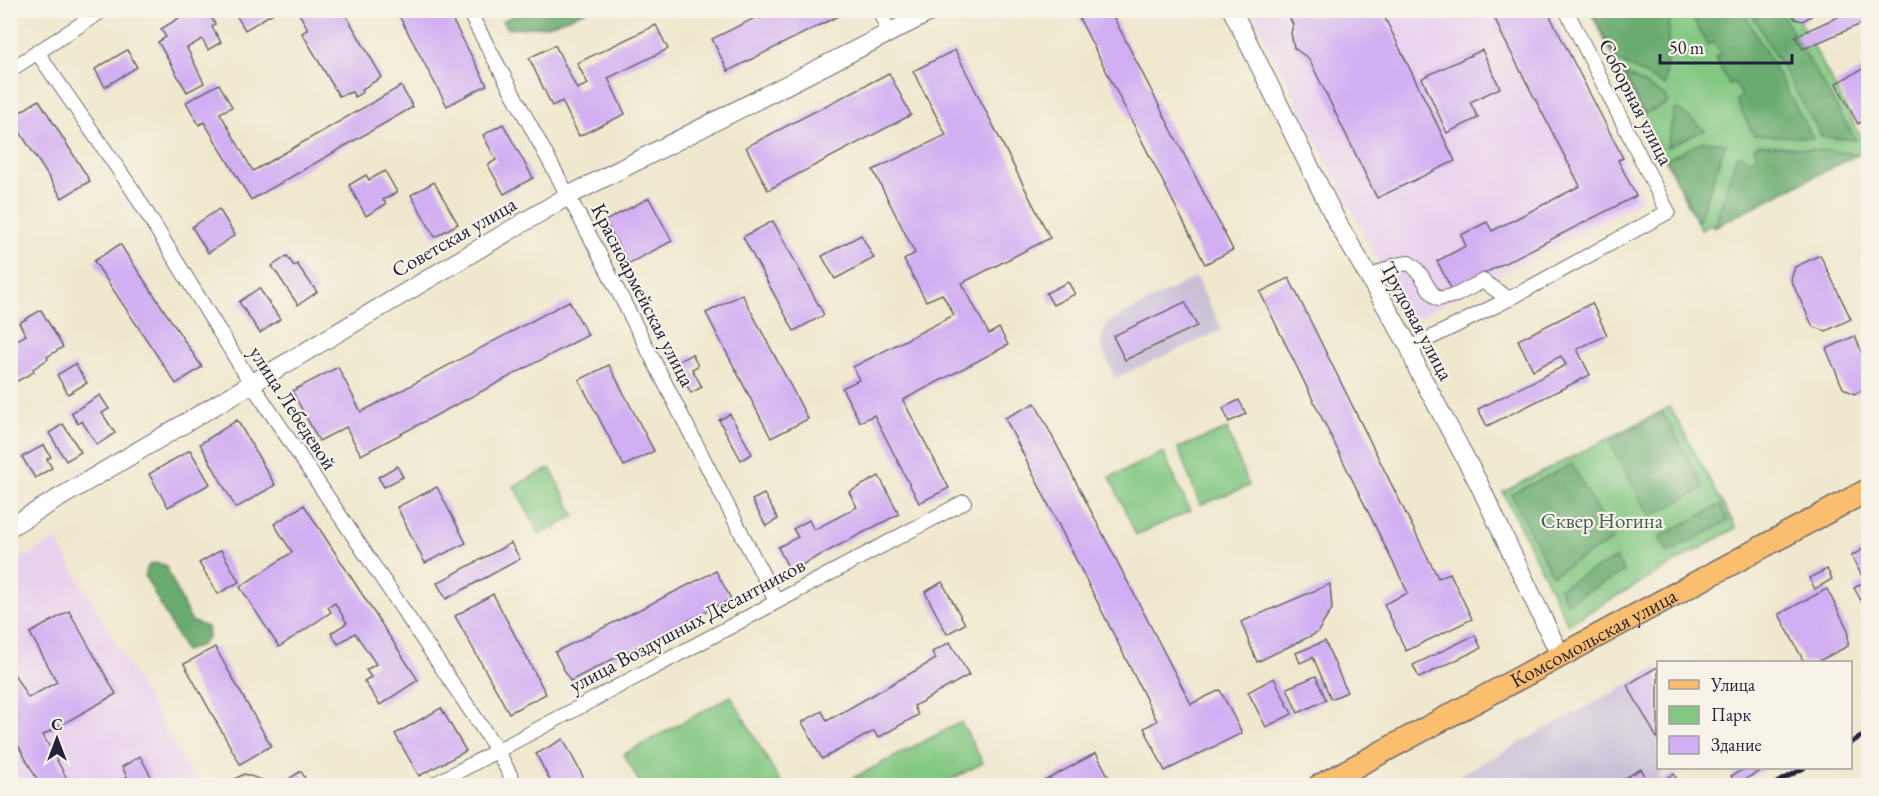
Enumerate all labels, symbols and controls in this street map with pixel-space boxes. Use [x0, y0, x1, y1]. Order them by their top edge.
scale bar [1660, 27, 1792, 65]
street label: Соборная улица [1593, 34, 1680, 170]
text: 50 m [1669, 36, 1704, 59]
street label: Советская улица [386, 190, 522, 283]
street label: Красноармейская улица [585, 199, 702, 392]
street label: Трудовая улица [1375, 257, 1460, 385]
street label: улица Лебедевой [243, 341, 344, 475]
park label: Сквер Ногина [1541, 507, 1664, 534]
street label: улица Воздушных Десантников [564, 551, 810, 698]
street label: Комсомольская улица [1505, 581, 1682, 693]
legend [1657, 661, 1852, 769]
text: Улица [1710, 673, 1756, 696]
text: Парк [1711, 703, 1751, 726]
north arrow [27, 709, 87, 769]
text: С [51, 714, 63, 735]
text: Здание [1711, 733, 1761, 756]

